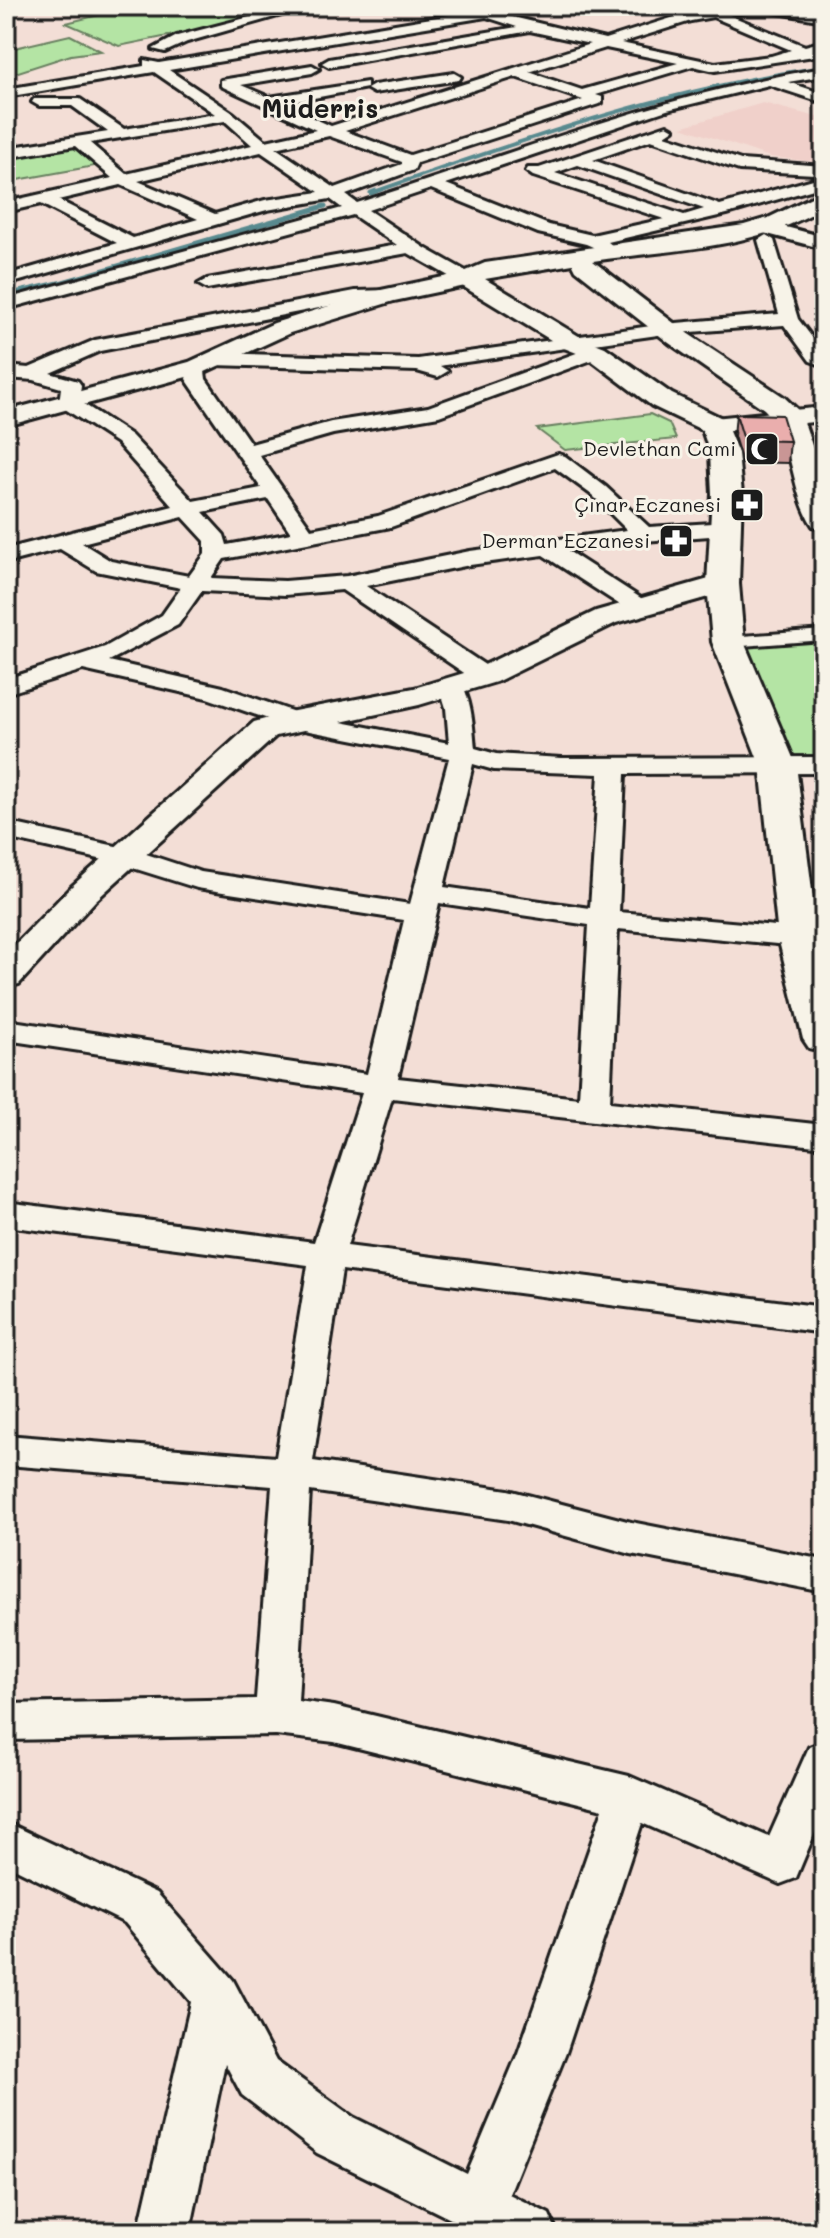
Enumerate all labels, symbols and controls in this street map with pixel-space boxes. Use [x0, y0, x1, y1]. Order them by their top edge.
district label: Müderris [262, 91, 378, 125]
mosque icon: Devlethan Cami [743, 430, 781, 468]
place label: Devlethan Cami [583, 435, 736, 461]
pharmacy icon: Çınar Eczanesi [728, 486, 766, 524]
place label: Çınar Eczanesi [574, 491, 721, 517]
pharmacy icon: Derman Eczanesi [657, 522, 695, 560]
place label: Derman Eczanesi [482, 527, 650, 553]

